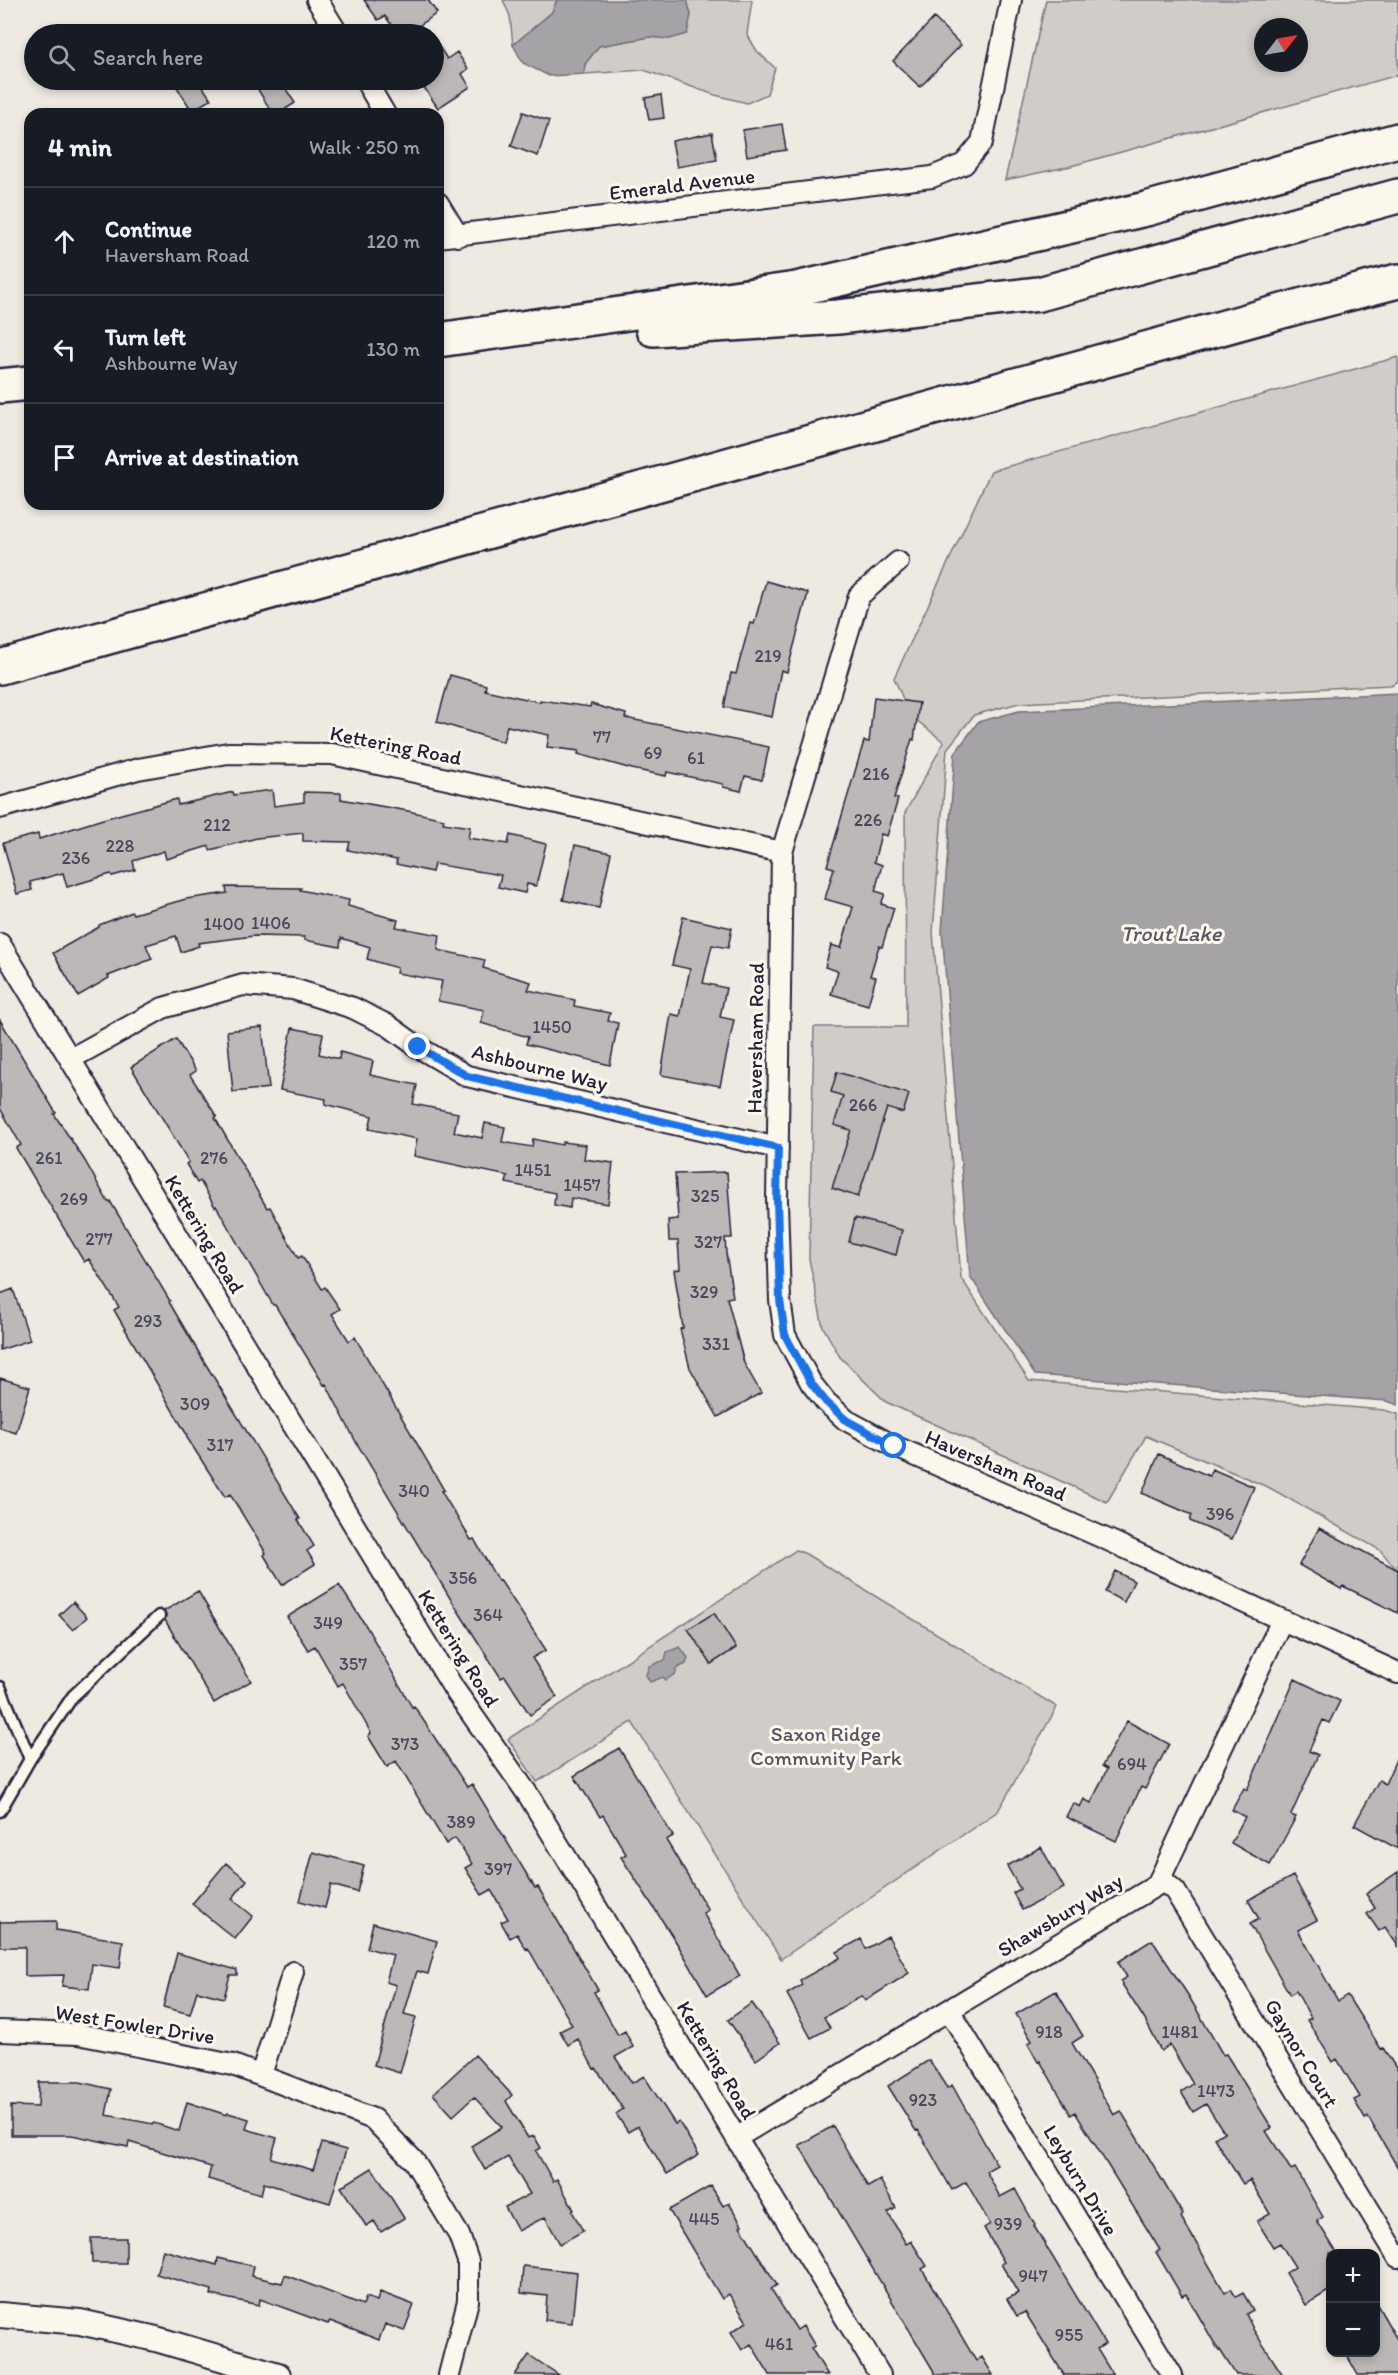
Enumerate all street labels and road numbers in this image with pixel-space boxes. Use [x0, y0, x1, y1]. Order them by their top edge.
street label: Emerald Avenue [608, 163, 756, 205]
street label: Kettering Road [328, 720, 464, 770]
street label: Haversham Road [741, 962, 769, 1114]
street label: Ashbourne Way [469, 1038, 611, 1096]
street label: Kettering Road [160, 1170, 250, 1298]
street label: Haversham Road [921, 1424, 1071, 1506]
street label: Kettering Road [413, 1585, 505, 1712]
street label: Shawsbury Way [993, 1868, 1127, 1962]
street label: Gaynor Court [1260, 1994, 1344, 2112]
street label: Kettering Road [672, 1996, 762, 2124]
street label: West Fowler Drive [54, 1999, 217, 2049]
street label: Leyburn Drive [1038, 2120, 1124, 2240]

